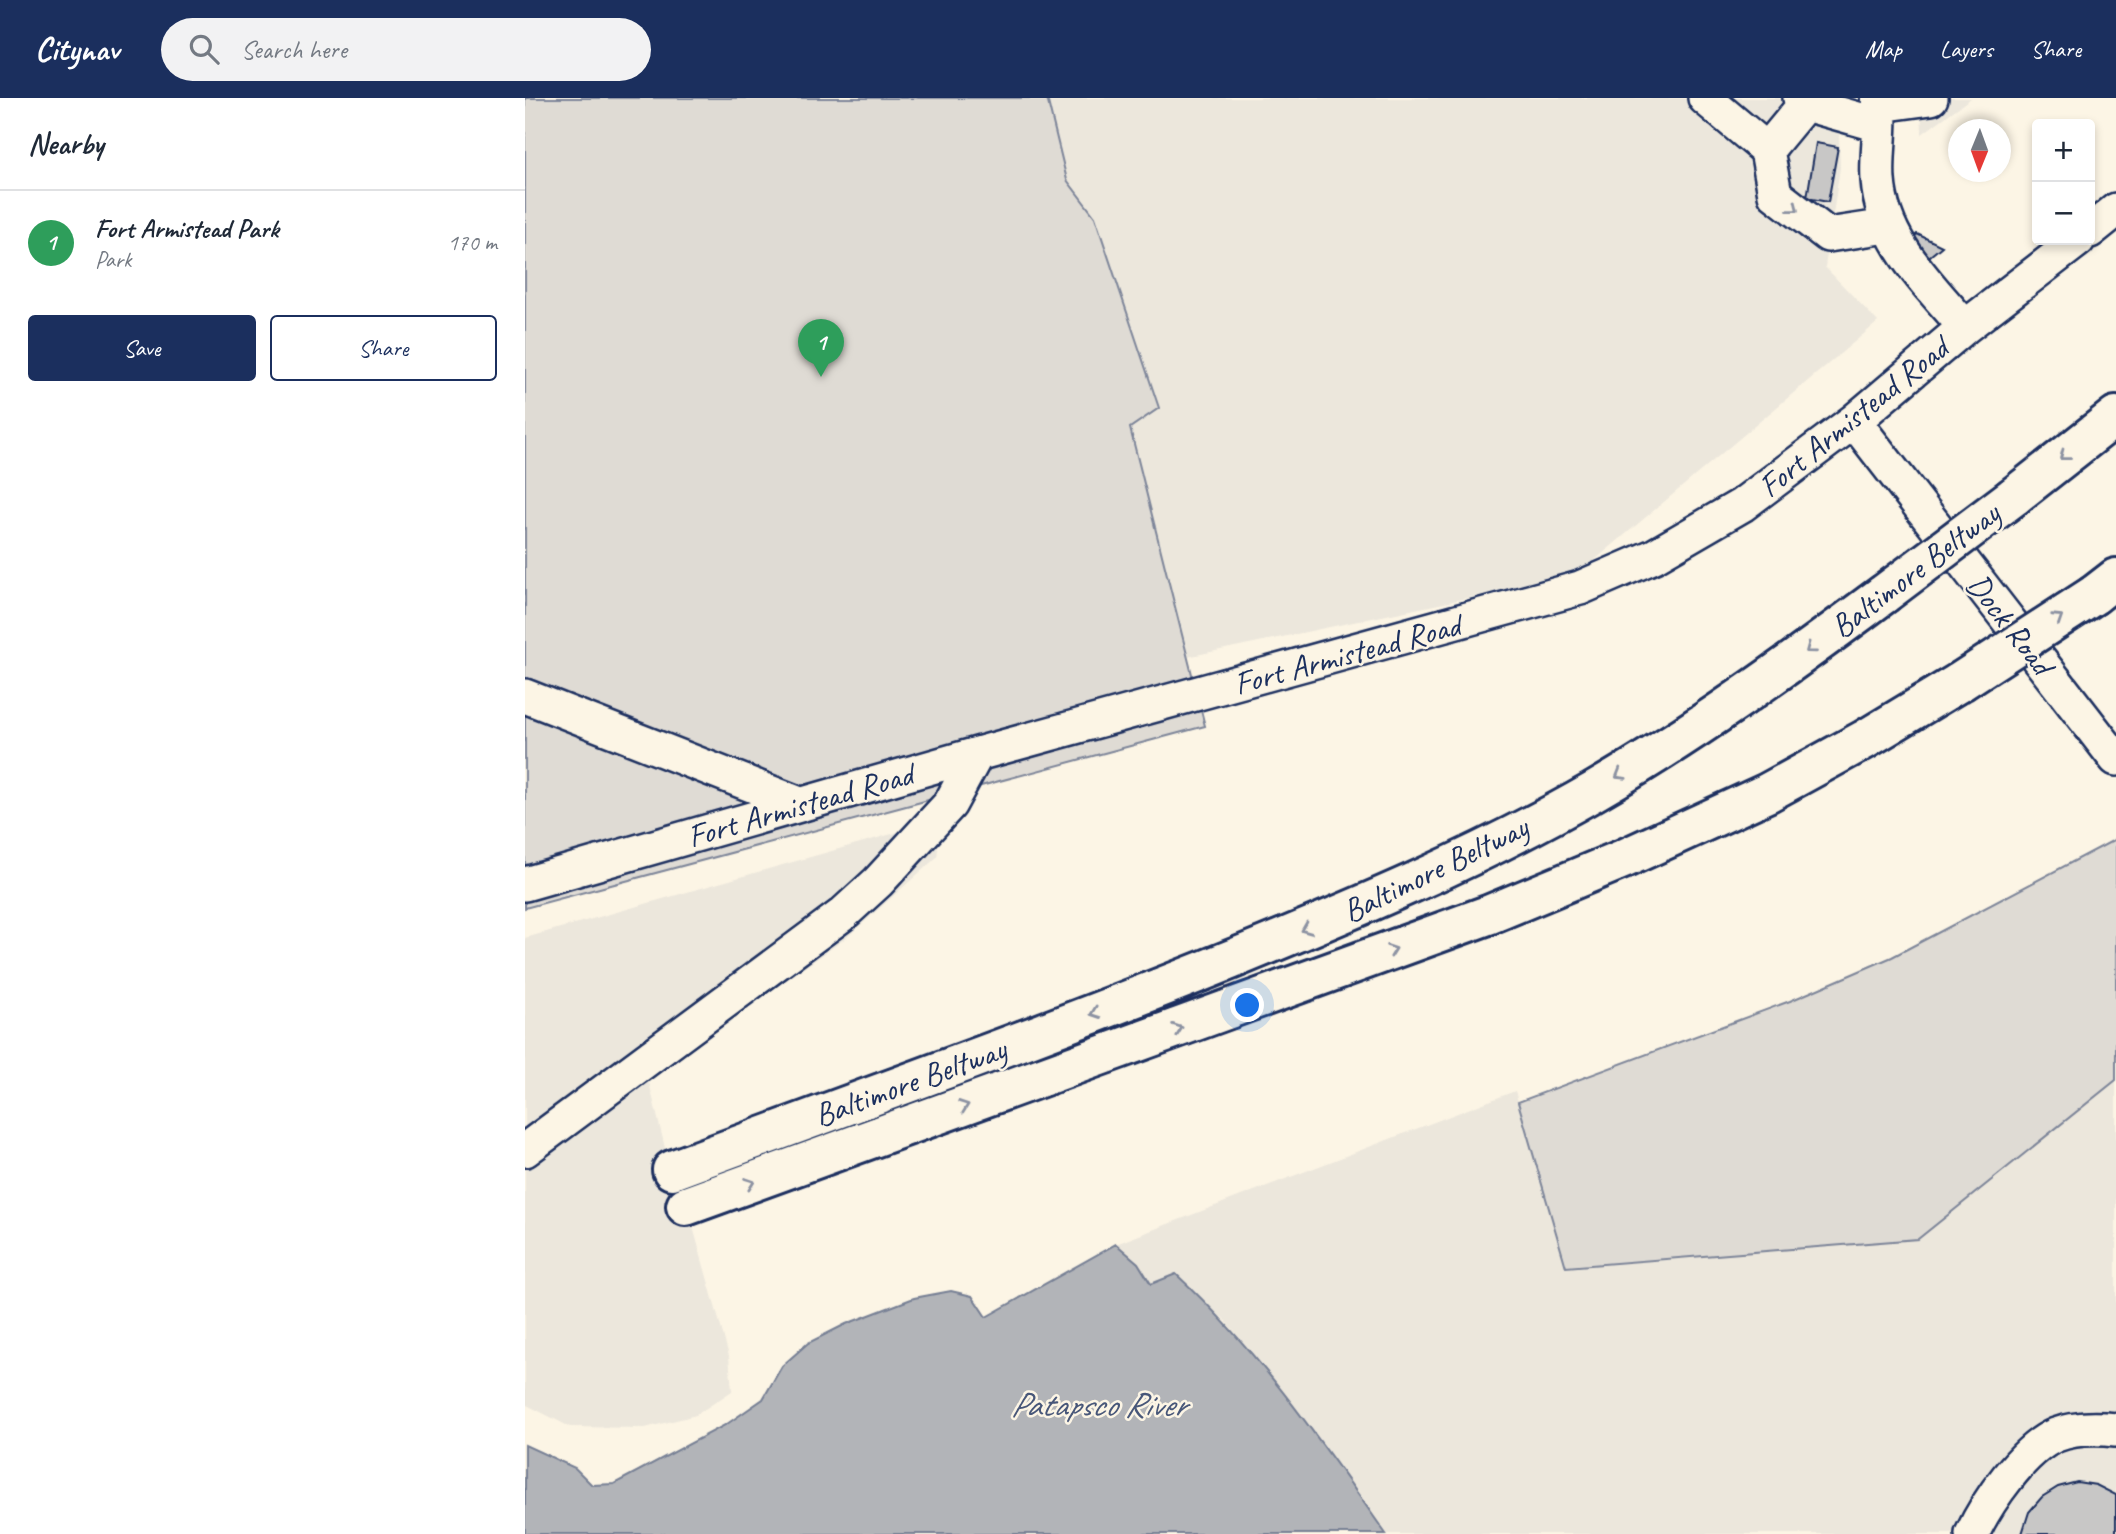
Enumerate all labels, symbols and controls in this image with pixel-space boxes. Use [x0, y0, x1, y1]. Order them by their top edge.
search box [161, 18, 651, 81]
text: Citynav [35, 28, 119, 70]
icon: search [185, 30, 223, 68]
text: Search here [241, 33, 347, 66]
text: Map [1865, 34, 1902, 64]
text: Layers [1940, 34, 1993, 64]
text: Share [2031, 34, 2081, 64]
north arrow [1948, 119, 2011, 182]
map controls [2032, 119, 2095, 245]
button: + [2032, 119, 2095, 182]
text: Nearby [28, 125, 104, 163]
button: − [2032, 182, 2095, 245]
one-way arrow [1786, 200, 1798, 213]
text: Fort Armistead Park [95, 212, 279, 245]
text: 1 [46, 228, 56, 257]
text: 170 m [448, 228, 497, 257]
text: Park [95, 245, 131, 274]
button: Save [28, 315, 256, 381]
button: Share [270, 315, 497, 381]
pin: 1 [798, 319, 844, 377]
street label: Fort Armistead Road [1749, 324, 1960, 506]
one-way arrow [2060, 448, 2072, 461]
street label: Baltimore Beltway [1822, 491, 2010, 647]
street label: Dock Road [1957, 565, 2066, 687]
street label: Fort Armistead Road [1229, 602, 1470, 704]
one-way arrow [2050, 614, 2063, 627]
one-way arrow [1805, 641, 1817, 654]
street label: Fort Armistead Road [682, 751, 922, 857]
one-way arrow [1615, 767, 1628, 780]
street label: Baltimore Beltway [1335, 805, 1537, 932]
one-way arrow [1301, 921, 1314, 935]
one-way arrow [1385, 945, 1397, 959]
your location [1230, 988, 1264, 1022]
one-way arrow [1089, 1005, 1101, 1019]
one-way arrow [1172, 1023, 1184, 1037]
street label: Baltimore Beltway [808, 1027, 1014, 1136]
one-way arrow [958, 1100, 970, 1114]
one-way arrow [743, 1177, 755, 1191]
water label: Patapsco River [1010, 1382, 1191, 1427]

